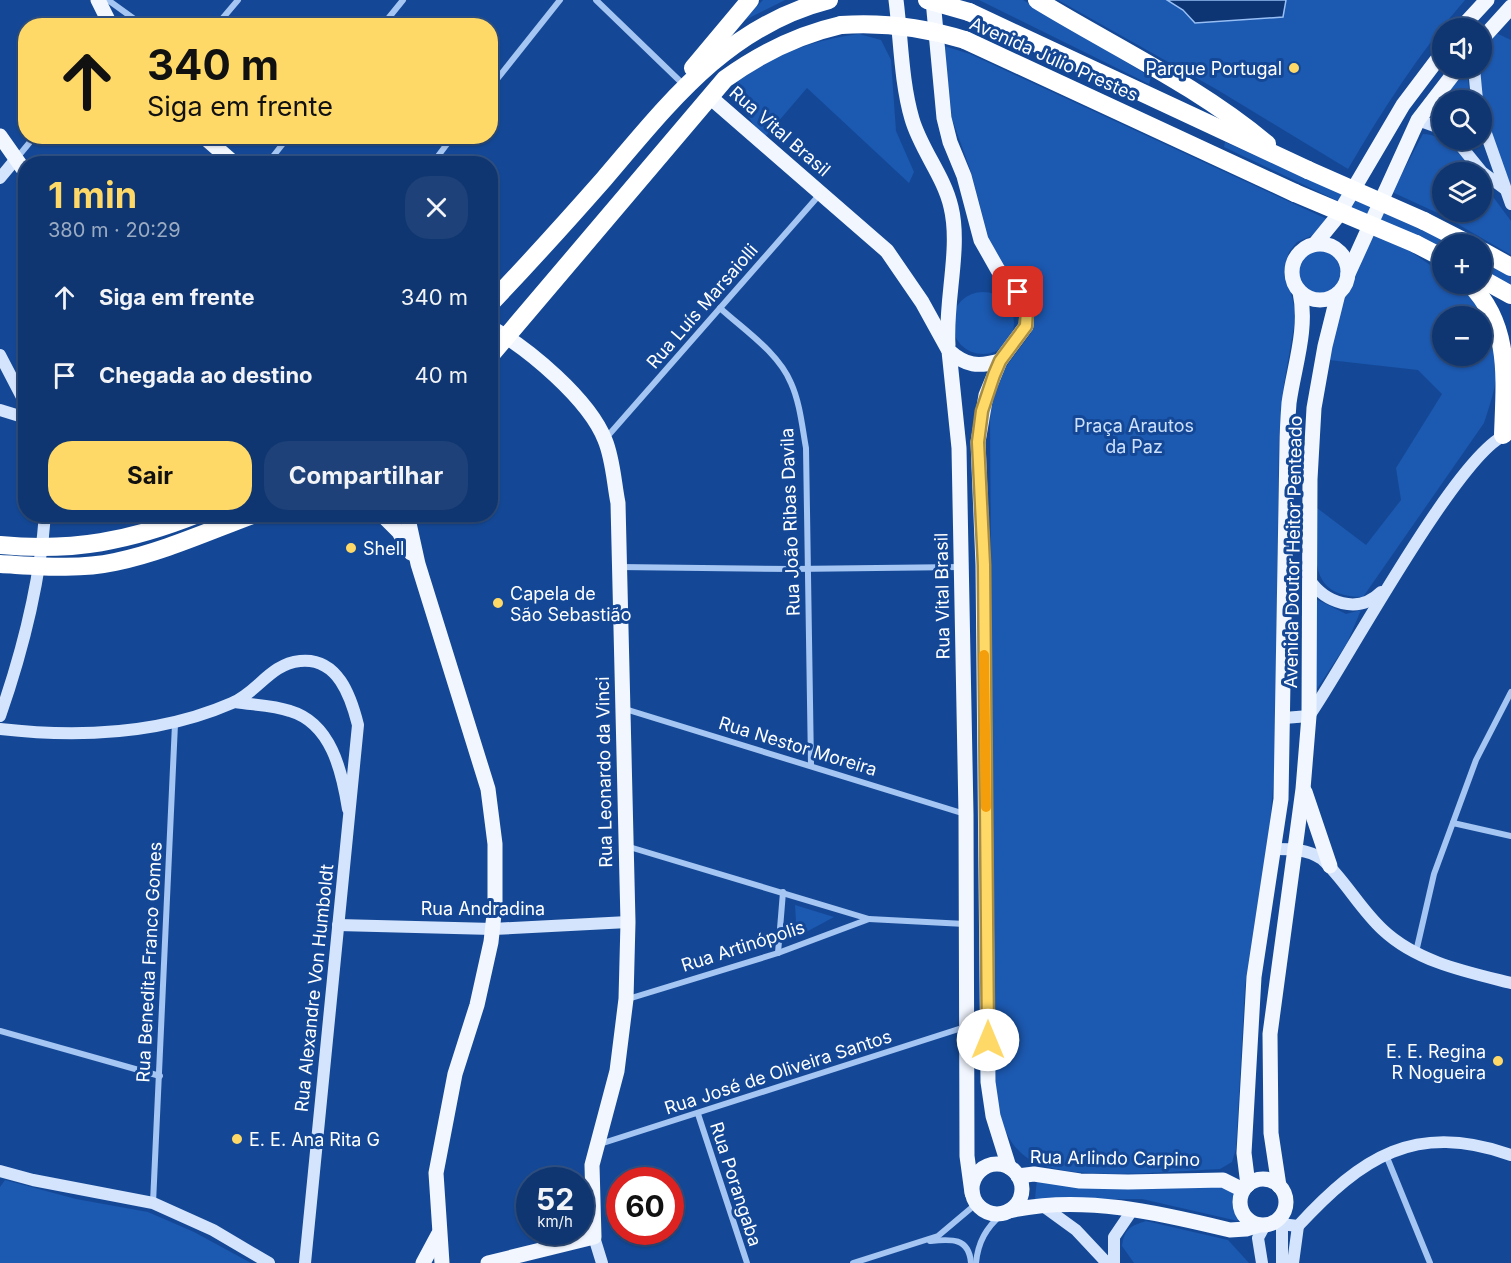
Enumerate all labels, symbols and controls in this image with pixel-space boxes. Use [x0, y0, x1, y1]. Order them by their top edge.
street label: Avenida Júlio Prestes [967, 12, 1141, 106]
map controls [1432, 18, 1492, 366]
button: sound [1432, 18, 1492, 78]
text: 340 m [147, 39, 279, 90]
icon: ahead [48, 42, 126, 120]
place label: Parque Portugal [1145, 58, 1282, 79]
marker: Parque Portugal [1287, 61, 1301, 75]
street label: Rua Vital Brasil [725, 82, 835, 180]
text: Siga em frente [147, 90, 333, 123]
button: search [1432, 90, 1492, 150]
button: layers [1432, 162, 1492, 222]
text: 1 min [48, 173, 137, 217]
button: close [405, 176, 468, 239]
text: 380 m · 20:29 [48, 218, 181, 242]
button: + [1432, 234, 1492, 294]
street label: Rua Luís Marsaiolli [642, 239, 762, 373]
pin [992, 266, 1043, 317]
icon: arrive [1001, 275, 1034, 308]
icon: ahead [48, 281, 81, 314]
text: Siga em frente [99, 284, 255, 310]
text: 340 m [401, 284, 468, 310]
button: − [1432, 306, 1492, 366]
icon: arrive [48, 359, 81, 392]
text: Chegada ao destino [99, 362, 313, 388]
text: 40 m [414, 362, 468, 388]
park label: Praça Arautos da Paz [1074, 415, 1194, 457]
street label: Avenida Doutor Heitor Penteado [1280, 415, 1306, 689]
street label: Rua João Ribas Davila [776, 428, 804, 616]
button: Sair [48, 441, 252, 510]
button: Compartilhar [264, 441, 468, 510]
street label: Rua Vital Brasil [930, 533, 954, 659]
place label: Shell [363, 538, 404, 559]
marker: Shell [344, 541, 358, 555]
place label: Capela de São Sebastião [510, 583, 632, 625]
marker: Capela de São Sebastião [491, 596, 505, 610]
street label: Rua Leonardo da Vinci [592, 676, 616, 868]
street label: Rua Nestor Moreira [716, 712, 880, 780]
street label: Rua Benedita Franco Gomes [132, 841, 166, 1083]
street label: Rua Alexandre Von Humboldt [291, 863, 337, 1113]
street label: Rua Andradina [421, 898, 545, 919]
street label: Rua Artinópolis [679, 916, 807, 976]
position arrow [956, 1008, 1020, 1072]
street label: Rua José de Oliveira Santos [662, 1025, 894, 1119]
place label: E. E. Regina R Nogueira [1386, 1041, 1486, 1083]
marker: E. E. Regina R Nogueira [1491, 1054, 1505, 1068]
street label: Rua Porangaba [706, 1119, 766, 1249]
place label: E. E. Ana Rita G [249, 1129, 380, 1150]
marker: E. E. Ana Rita G [230, 1132, 244, 1146]
street label: Rua Arlindo Carpino [1030, 1146, 1200, 1170]
speed limit sign: 60 [606, 1167, 684, 1245]
text: 52 [536, 1181, 574, 1217]
text: km/h [537, 1212, 573, 1231]

